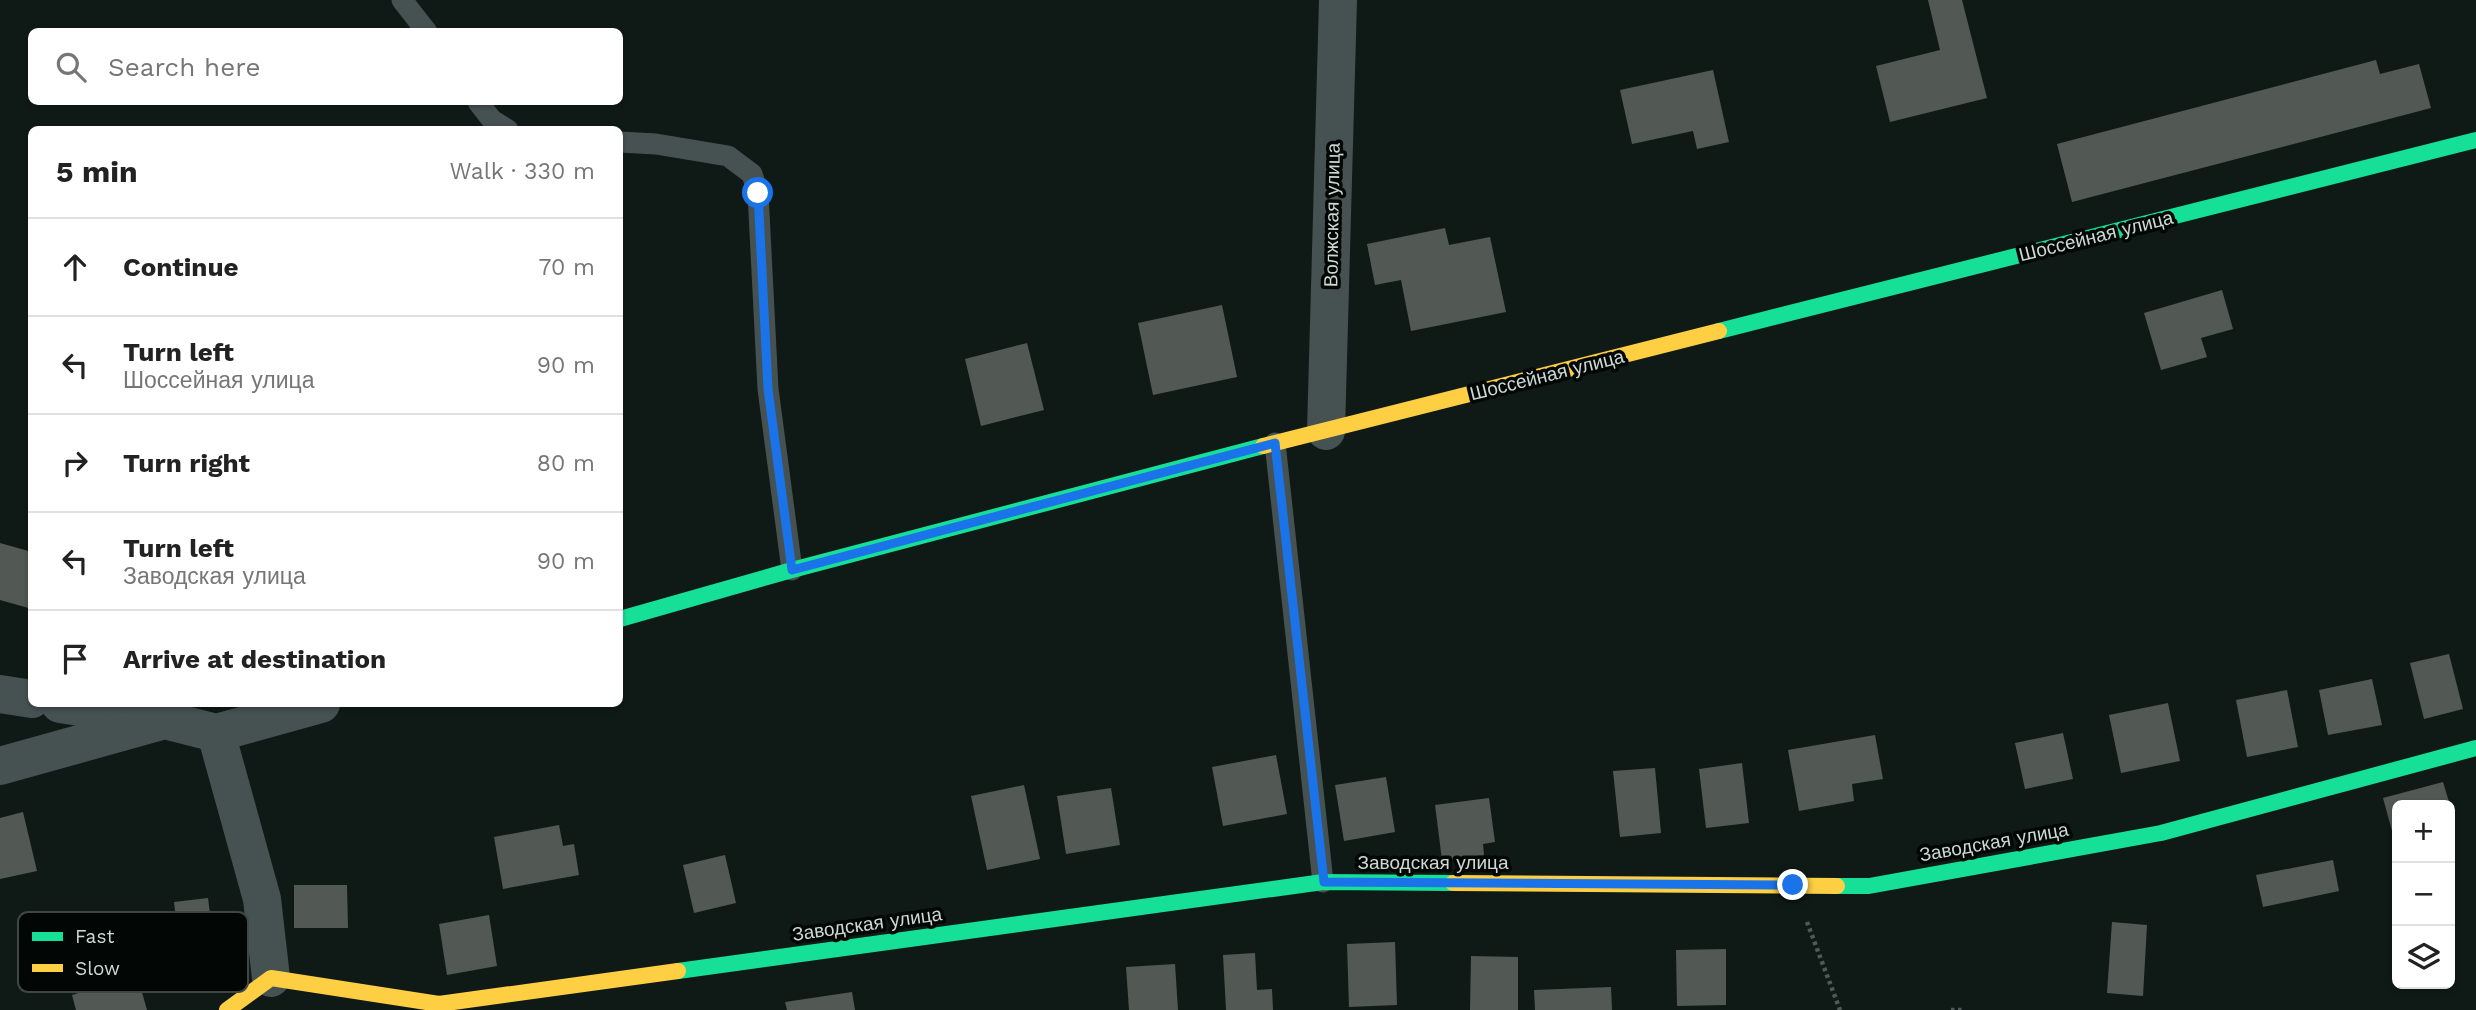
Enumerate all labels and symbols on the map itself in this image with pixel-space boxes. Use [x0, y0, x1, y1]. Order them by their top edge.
street label: Волжская улица [1319, 142, 1345, 287]
route start [742, 177, 773, 208]
street label: Шоссейная улица [2016, 206, 2176, 266]
street label: Шоссейная улица [1467, 345, 1627, 405]
street label: Заводская улица [1918, 817, 2071, 866]
street label: Заводская улица [1358, 851, 1509, 874]
route end [1777, 869, 1808, 900]
street label: Заводская улица [791, 902, 944, 946]
legend [18, 912, 248, 992]
text: Fast [75, 925, 114, 948]
text: Slow [75, 957, 120, 980]

